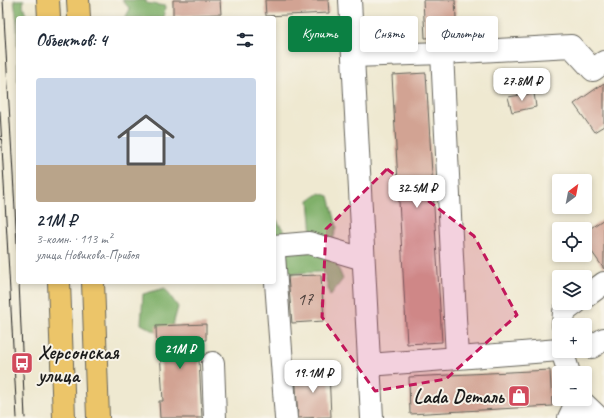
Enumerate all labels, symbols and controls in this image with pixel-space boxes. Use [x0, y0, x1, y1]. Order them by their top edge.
chip: Купить [288, 16, 352, 52]
chip: Снять [360, 16, 418, 52]
chip: Фильтры [426, 16, 498, 52]
icon: filters [234, 29, 256, 51]
text: Объектов: 4 [36, 30, 107, 51]
pin: 27.8M ₽ [485, 68, 559, 102]
text: 27.8M ₽ [502, 73, 542, 89]
icon: home [110, 104, 182, 176]
north arrow [552, 174, 592, 214]
map controls [552, 174, 592, 406]
pin: 32.5M ₽ [380, 175, 454, 209]
text: 32.5M ₽ [397, 180, 437, 196]
text: 21M ₽ [36, 210, 77, 231]
button: locate [552, 222, 592, 262]
text: 3-комн. · 113 m² [36, 231, 112, 247]
text: улица Новикова-Прибоя [36, 247, 139, 263]
button: layers [552, 270, 592, 310]
house number: 17 [297, 288, 314, 310]
button: + [552, 318, 592, 358]
pin: 21M ₽ [152, 336, 208, 370]
place label: Херсонская улица [36, 340, 120, 388]
text: 21M ₽ [164, 341, 196, 357]
bus stop icon: Херсонская улица [9, 350, 35, 376]
pin: 19.1M ₽ [276, 360, 350, 394]
text: 19.1M ₽ [293, 365, 333, 381]
button: − [552, 366, 592, 406]
shop icon: Lada Dеталь [506, 383, 532, 409]
place label: Lada Dеталь [414, 384, 505, 409]

